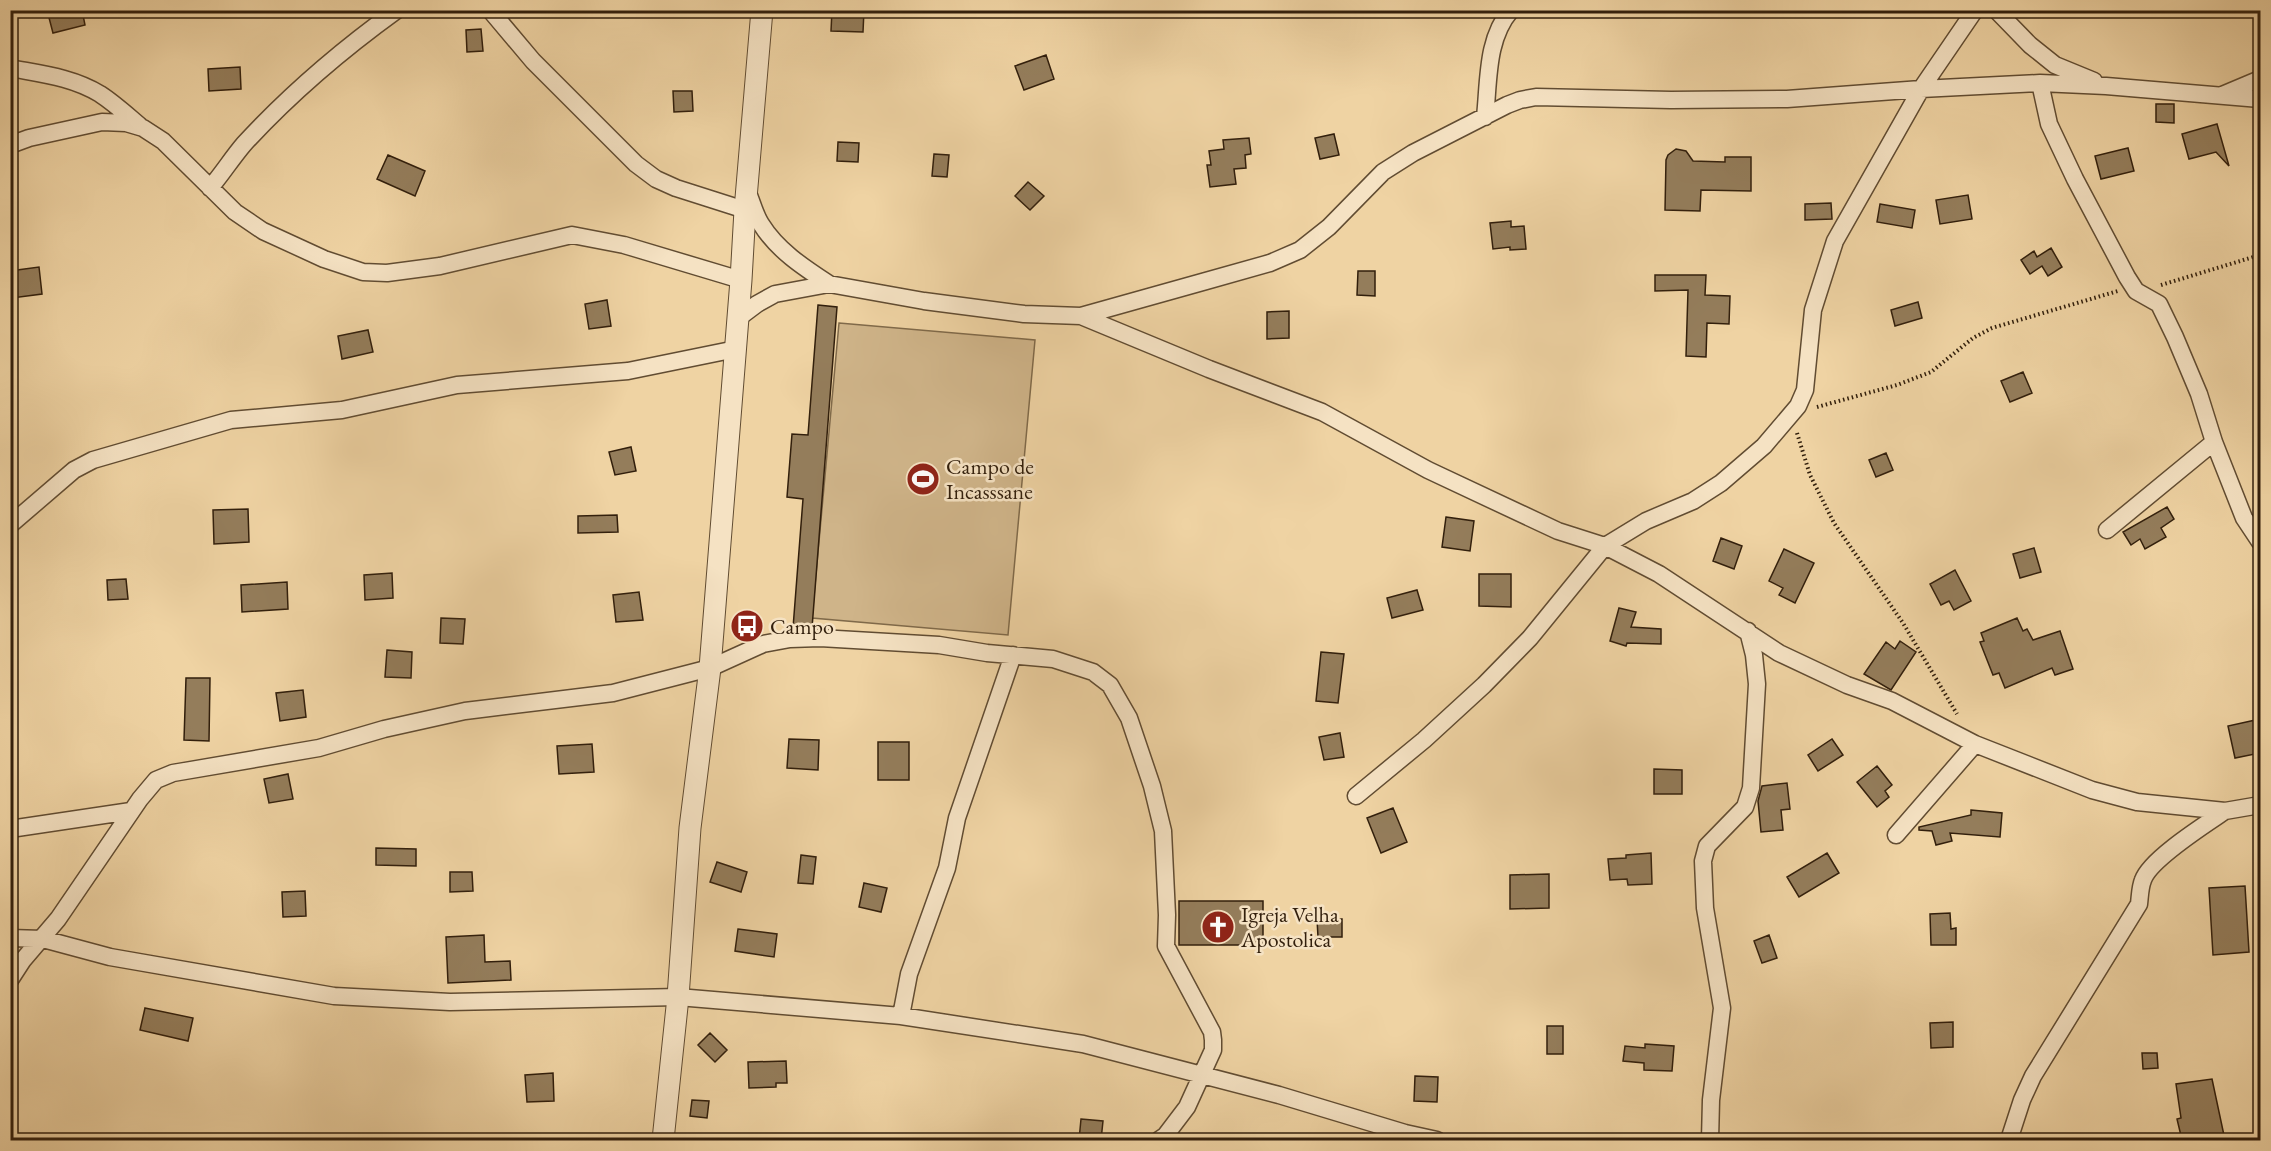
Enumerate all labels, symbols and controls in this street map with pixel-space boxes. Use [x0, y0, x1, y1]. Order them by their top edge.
place label: Campo de Incasssane [946, 452, 1034, 506]
sports icon: Campo de Incasssane [905, 461, 941, 497]
bus stop icon: Campo [729, 608, 765, 644]
place label: Campo [770, 612, 834, 641]
place label: Igreja Velha Apostolica [1240, 900, 1339, 954]
church icon: Igreja Velha Apostolica [1200, 909, 1236, 945]

